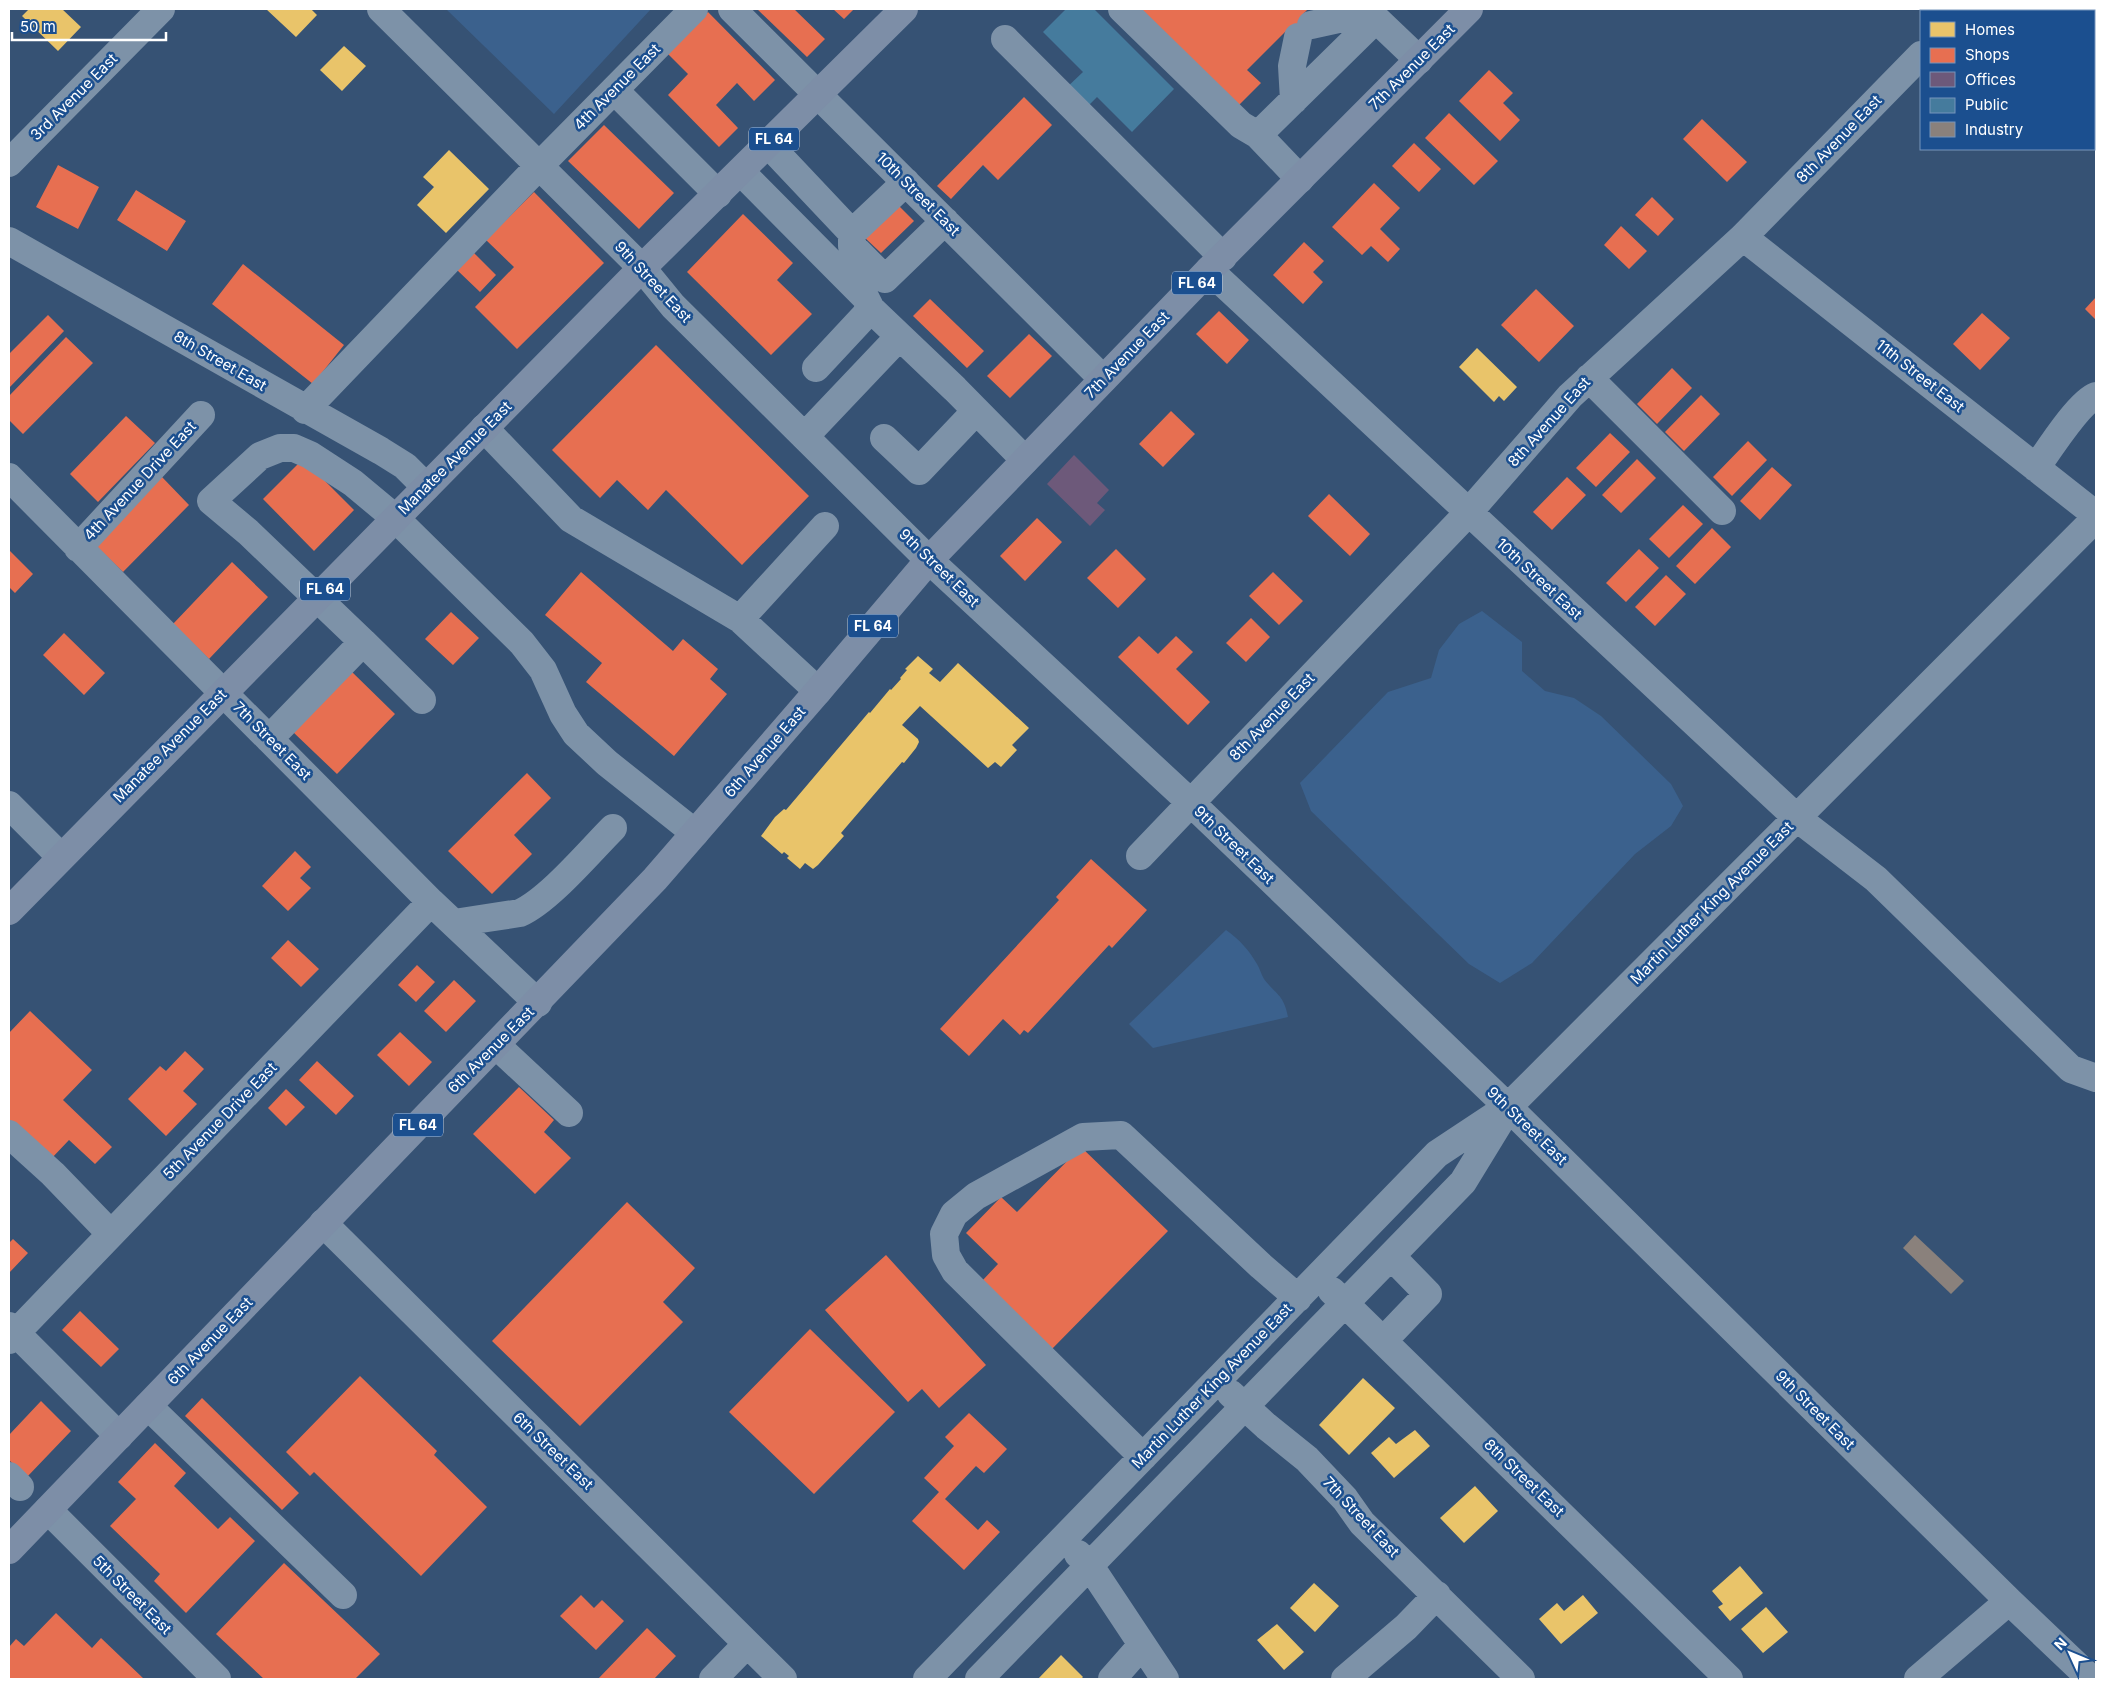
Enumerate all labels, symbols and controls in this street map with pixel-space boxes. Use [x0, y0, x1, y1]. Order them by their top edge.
scale bar [12, 10, 166, 42]
legend [1920, 10, 2095, 150]
text: 50 m [20, 17, 56, 36]
street label: 7th Avenue East [1365, 20, 1459, 114]
text: Homes [1965, 20, 2015, 39]
street label: 4th Avenue East [569, 39, 664, 134]
text: Shops [1965, 45, 2010, 64]
street label: 3rd Avenue East [26, 49, 121, 144]
text: Offices [1965, 70, 2016, 89]
street label: 8th Avenue East [1792, 91, 1885, 186]
text: Public [1965, 95, 2008, 114]
text: Industry [1965, 120, 2024, 139]
road number: FL 64 [749, 128, 799, 150]
street label: 10th Street East [873, 148, 964, 240]
street label: 9th Street East [611, 237, 696, 326]
road number: FL 64 [1172, 272, 1222, 294]
street label: 7th Avenue East [1080, 307, 1173, 402]
street label: 8th Street East [170, 326, 270, 395]
street label: 11th Street East [1872, 335, 1968, 416]
street label: 8th Avenue East [1503, 373, 1594, 471]
street label: Manatee Avenue East [394, 397, 515, 518]
street label: 4th Avenue Drive East [79, 417, 200, 544]
street label: 9th Street East [895, 525, 984, 611]
street label: 10th Street East [1492, 534, 1586, 623]
road number: FL 64 [300, 578, 350, 600]
road number: FL 64 [848, 614, 898, 638]
street label: 8th Avenue East [1225, 669, 1318, 764]
street label: Manatee Avenue East [109, 685, 230, 806]
street label: 7th Street East [229, 697, 316, 784]
street label: 6th Avenue East [720, 702, 809, 801]
street label: 9th Street East [1190, 802, 1279, 888]
street label: Martin Luther King Avenue East [1626, 817, 1797, 988]
street label: 6th Avenue East [443, 1002, 538, 1097]
street label: 5th Avenue Drive East [159, 1058, 281, 1183]
street label: 9th Street East [1483, 1083, 1572, 1169]
road number: FL 64 [393, 1114, 443, 1136]
street label: 6th Avenue East [163, 1293, 256, 1388]
street label: Martin Luther King Avenue East [1127, 1299, 1296, 1472]
street label: 9th Street East [1772, 1366, 1859, 1453]
street label: 6th Street East [509, 1408, 597, 1494]
street label: 8th Street East [1480, 1435, 1568, 1521]
street label: 7th Street East [1319, 1472, 1404, 1561]
street label: 5th Street East [89, 1551, 176, 1638]
north arrow [2045, 1628, 2095, 1678]
text: N [2050, 1634, 2070, 1653]

